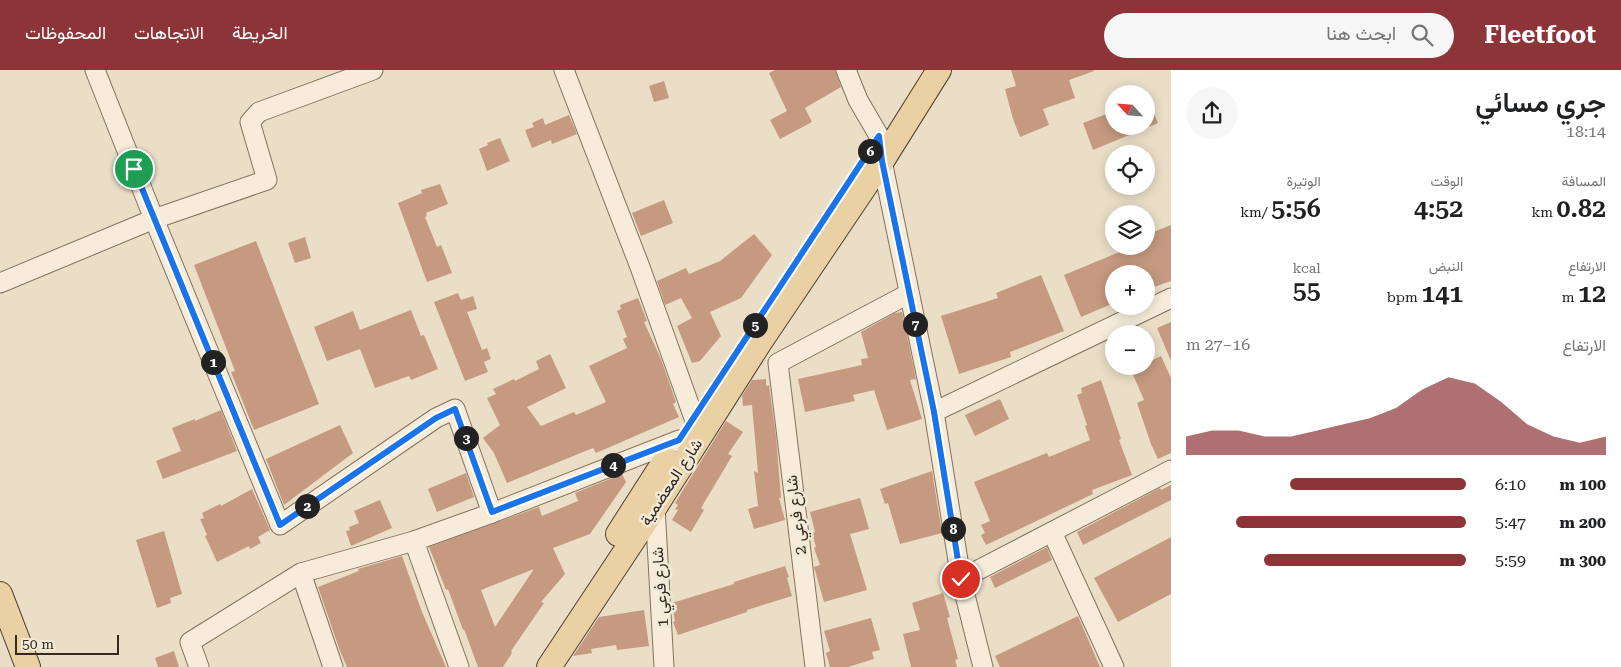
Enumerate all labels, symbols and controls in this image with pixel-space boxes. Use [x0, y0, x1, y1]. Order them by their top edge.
search box [1104, 13, 1454, 58]
icon: search [1408, 21, 1436, 49]
text: Fleetfoot [1484, 21, 1596, 49]
text: المحفوظات [25, 22, 106, 43]
text: الاتجاهات [134, 22, 204, 43]
text: الخريطة [232, 22, 288, 43]
text: ابحث هنا [1326, 22, 1396, 45]
north arrow [1105, 85, 1155, 135]
map controls [1105, 85, 1155, 375]
text: جري مسائي [1475, 86, 1606, 119]
button: share [1186, 87, 1238, 139]
text: 18:14 [1566, 122, 1606, 141]
pin: 6 [858, 138, 882, 164]
text: 6 [867, 143, 874, 159]
button: locate [1105, 145, 1155, 195]
pin [113, 148, 155, 190]
icon: arrive [120, 155, 148, 183]
text: الوتيرة [1286, 173, 1321, 189]
text: الوقت [1430, 173, 1463, 189]
text: المسافة [1562, 173, 1606, 189]
text: 5:56 [1271, 194, 1321, 223]
text: 4:52 [1414, 194, 1463, 223]
text: 0.82 [1557, 194, 1606, 223]
text: /km [1240, 204, 1271, 220]
text: km [1531, 204, 1557, 220]
button: layers [1105, 205, 1155, 255]
text: النبض [1429, 258, 1463, 274]
text: الارتفاع [1568, 258, 1606, 274]
text: kcal [1292, 260, 1321, 276]
button: + [1105, 265, 1155, 315]
text: 55 [1293, 276, 1321, 305]
text: 141 [1421, 279, 1463, 308]
text: 12 [1578, 279, 1606, 308]
text: bpm [1387, 289, 1421, 305]
text: m [1562, 289, 1578, 305]
pin: 5 [742, 312, 768, 338]
pin: 7 [902, 312, 928, 336]
text: 7 [912, 316, 919, 332]
text: 5 [752, 317, 759, 333]
button: − [1105, 325, 1155, 375]
text: 16–27 m [1186, 335, 1250, 354]
text: الارتفاع [1563, 336, 1606, 355]
pin: 1 [200, 350, 226, 374]
text: 1 [210, 354, 217, 370]
pin: 3 [454, 426, 478, 450]
text: 3 [463, 430, 470, 446]
street label: شارع المعضمية [636, 435, 708, 530]
pin: 4 [600, 452, 626, 478]
text: 4 [610, 457, 617, 473]
street label: شارع فرعي 2 [782, 474, 814, 556]
text: 6:10 [1495, 475, 1526, 494]
text: 100 m [1560, 475, 1606, 494]
pin: 2 [294, 494, 320, 518]
text: 2 [304, 498, 311, 514]
text: 5:47 [1495, 513, 1526, 532]
text: 200 m [1560, 513, 1606, 532]
pin: 8 [940, 516, 966, 542]
text: 8 [950, 521, 957, 537]
street label: شارع فرعي 1 [648, 546, 676, 628]
text: 5:59 [1495, 551, 1526, 570]
text: 300 m [1560, 551, 1606, 570]
pin [940, 558, 982, 600]
icon: check [947, 565, 975, 593]
scale bar [15, 632, 119, 655]
text: 50 m [22, 636, 54, 652]

